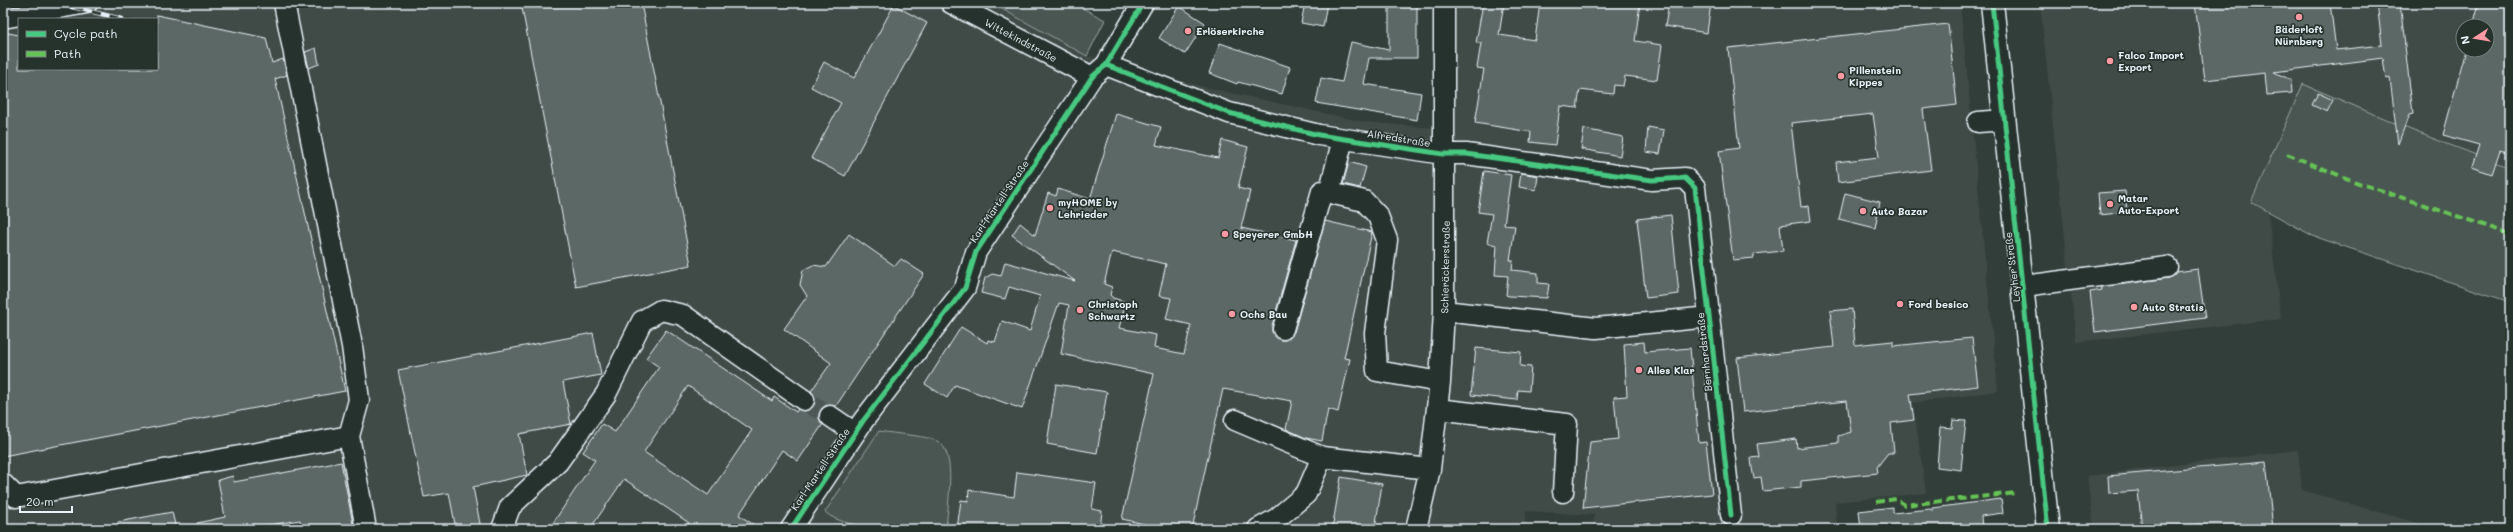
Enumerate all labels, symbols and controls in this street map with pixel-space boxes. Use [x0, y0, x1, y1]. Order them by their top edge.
marker: Bäderloft Nürnberg [2294, 12, 2304, 22]
street label: Wittekindstraße [982, 15, 1060, 65]
legend [18, 18, 158, 70]
north arrow [2455, 18, 2495, 58]
place label: Bäderloft Nürnberg [2275, 22, 2323, 48]
place label: Erlöserkirche [1196, 24, 1264, 38]
text: Cycle path [54, 25, 117, 41]
marker: Erlöserkirche [1183, 26, 1193, 36]
text: N [2457, 35, 2473, 46]
text: Path [54, 45, 81, 61]
place label: Falco Import Export [2118, 48, 2185, 74]
marker: Falco Import Export [2105, 56, 2115, 66]
place label: Pillenstein Kippes [1849, 63, 1901, 89]
marker: Pillenstein Kippes [1836, 71, 1846, 81]
street label: Alfredstraße [1366, 126, 1432, 150]
street label: Karl-Martell-Straße [966, 157, 1032, 245]
place label: Matar Auto-Export [2118, 191, 2180, 217]
place label: myHOME by Lehrieder [1058, 195, 1118, 221]
marker: Matar Auto-Export [2105, 199, 2115, 209]
marker: myHOME by Lehrieder [1045, 203, 1055, 213]
place label: Auto Bazar [1871, 204, 1928, 218]
marker: Auto Bazar [1858, 206, 1868, 216]
street label: Schieräckerstraße [1437, 220, 1453, 314]
place label: Speyerer GmbH [1233, 227, 1313, 241]
marker: Speyerer GmbH [1220, 229, 1230, 239]
street label: Leyher Straße [2001, 231, 2023, 303]
place label: Christoph Schwartz [1088, 297, 1138, 323]
place label: Ford besico [1908, 297, 1968, 311]
marker: Ford besico [1895, 299, 1905, 309]
place label: Auto Stratis [2142, 300, 2204, 314]
marker: Auto Stratis [2129, 302, 2139, 312]
marker: Christoph Schwartz [1075, 305, 1085, 315]
place label: Ochs Bau [1240, 307, 1287, 321]
marker: Ochs Bau [1227, 309, 1237, 319]
street label: Bernhardstraße [1693, 312, 1715, 392]
place label: Alles Klar [1647, 363, 1695, 377]
marker: Alles Klar [1634, 365, 1644, 375]
street label: Karl-Martell-Straße [787, 425, 853, 513]
scale bar [20, 488, 72, 514]
text: 20 m [26, 493, 54, 509]

